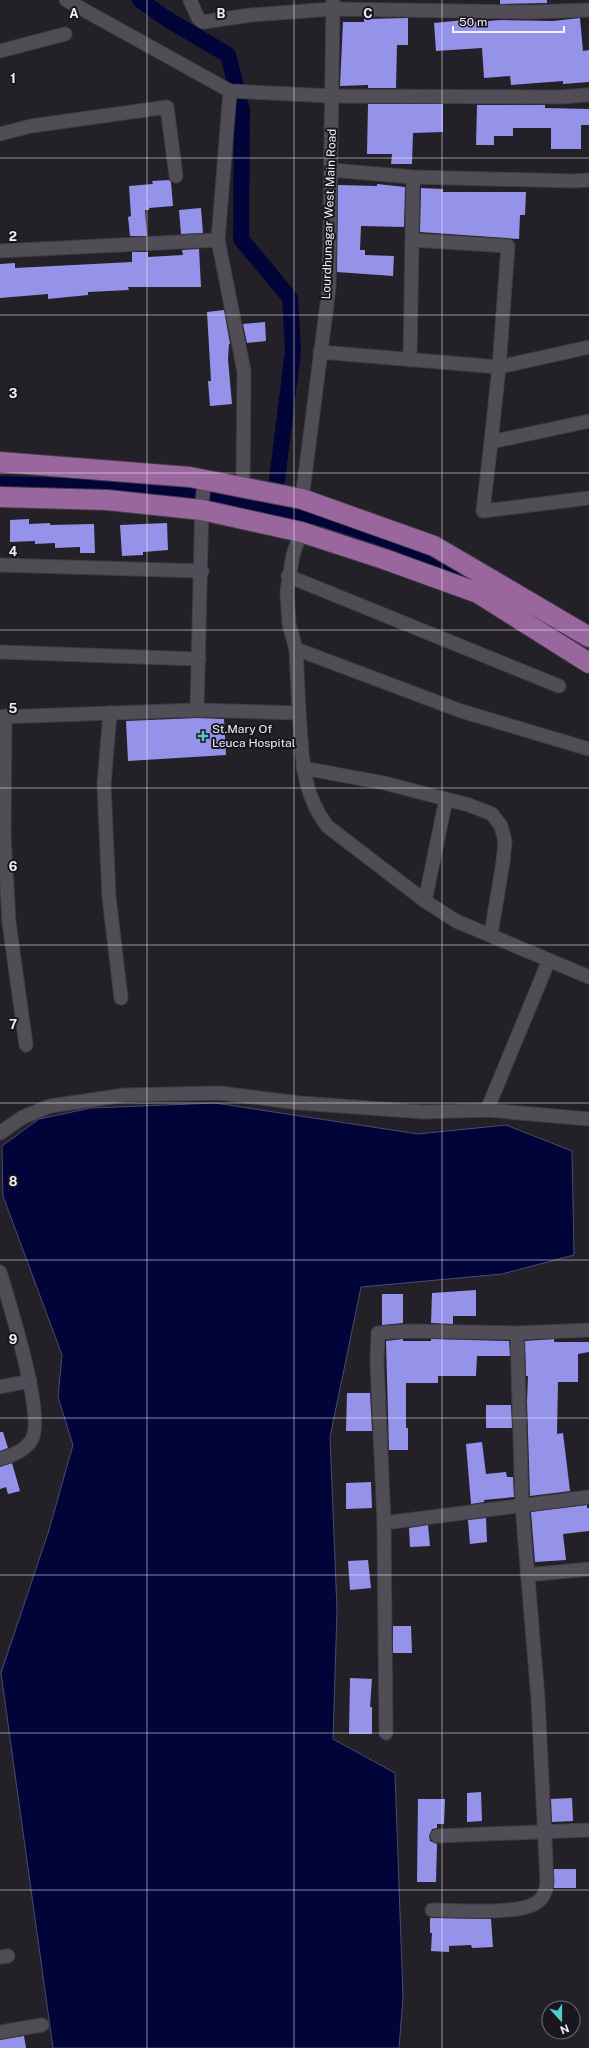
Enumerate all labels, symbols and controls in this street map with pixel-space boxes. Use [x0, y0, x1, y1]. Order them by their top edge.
text: A [69, 6, 79, 21]
text: B [217, 6, 226, 21]
text: C [363, 6, 373, 21]
scale bar [453, 8, 564, 34]
text: 50 m [459, 15, 487, 29]
text: 1 [10, 71, 16, 86]
street label: Lourdhunagar West Main Road [319, 128, 339, 300]
text: 2 [9, 229, 17, 244]
text: 3 [9, 386, 18, 401]
text: 4 [9, 544, 18, 559]
text: 5 [9, 701, 18, 716]
place label: St.Mary Of Leuca Hospital [212, 722, 296, 750]
marker: St.Mary Of Leuca Hospital [197, 730, 209, 742]
text: 6 [9, 859, 18, 874]
text: 7 [9, 1017, 17, 1032]
text: 8 [9, 1174, 18, 1189]
text: 9 [9, 1332, 17, 1347]
north arrow [541, 2000, 581, 2040]
text: N [558, 2022, 571, 2036]

